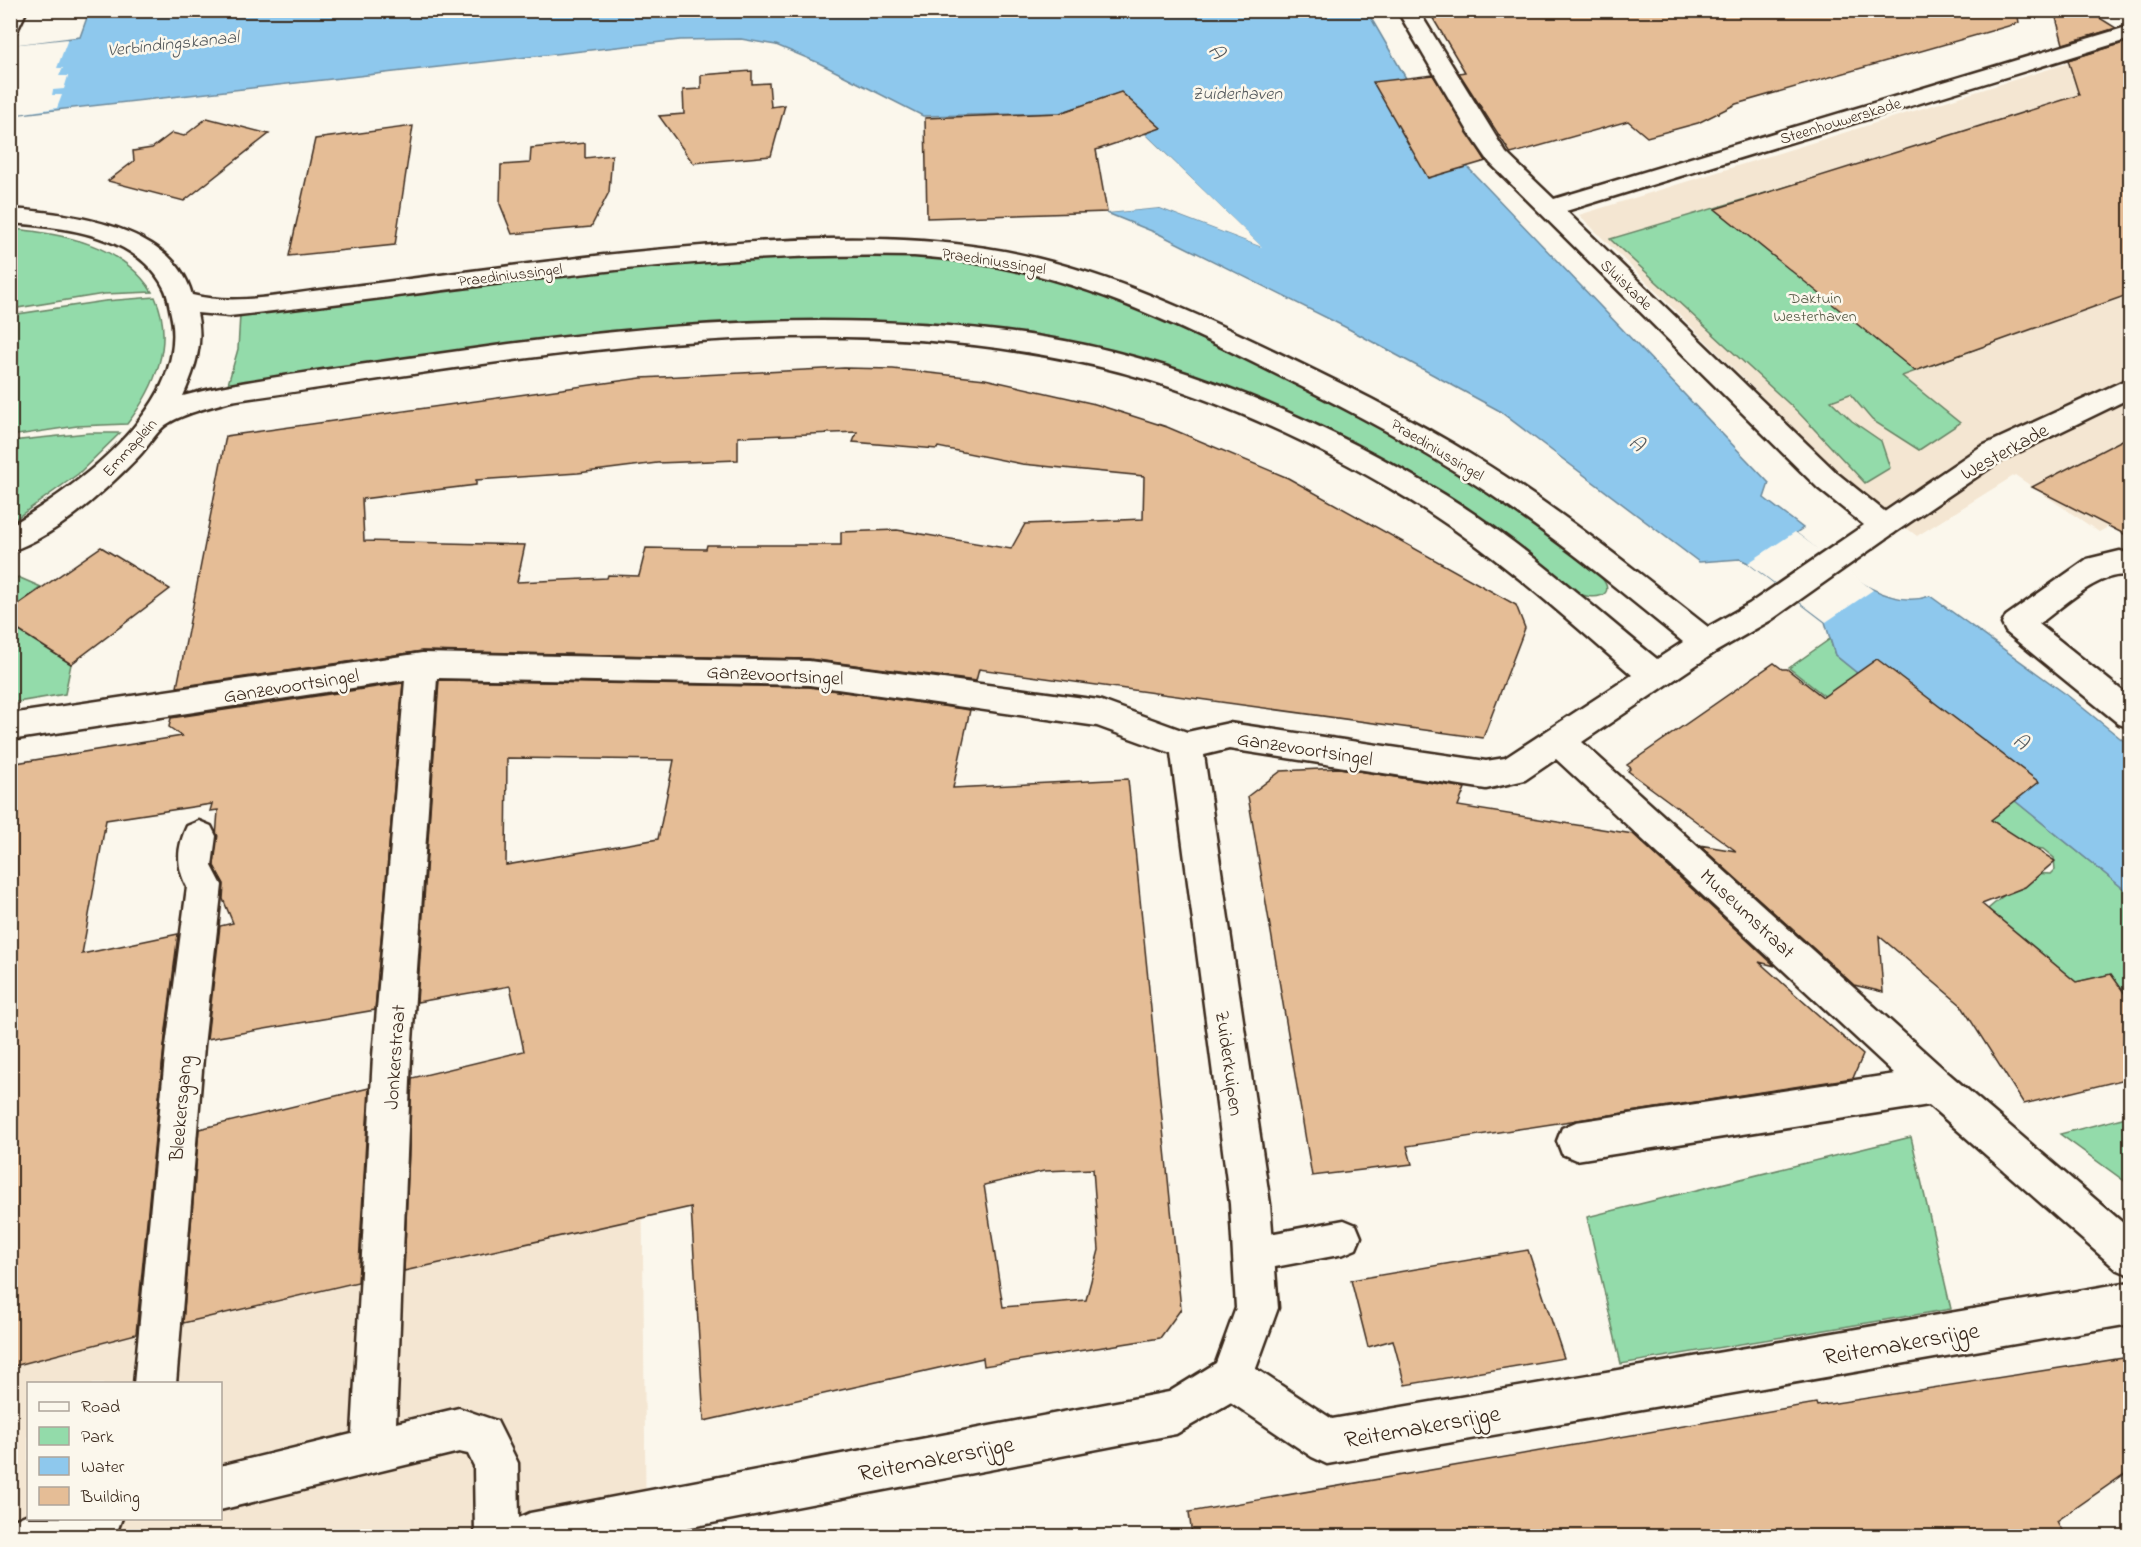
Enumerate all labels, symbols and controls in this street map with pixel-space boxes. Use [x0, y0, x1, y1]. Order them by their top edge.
water label: Verbindingskanaal [106, 25, 242, 65]
water label: A [1199, 38, 1232, 67]
water label: Zuiderhaven [1192, 82, 1283, 108]
street label: Steenhouwerskade [1777, 92, 1905, 152]
street label: Praediniussingel [940, 242, 1048, 282]
street label: Sluiskade [1594, 254, 1658, 317]
street label: Praediniussingel [457, 258, 564, 294]
park label: Daktuin Westerhaven [1773, 287, 1857, 329]
street label: Emmaplein [97, 413, 164, 483]
street label: Praediniussingel [1386, 413, 1488, 488]
street label: Westerkade [1956, 417, 2054, 489]
water label: A [1621, 429, 1651, 461]
street label: Ganzevoortsingel [706, 658, 844, 696]
street label: Ganzevoortsingel [221, 662, 361, 713]
street label: Ganzevoortsingel [1235, 725, 1375, 776]
water label: A [2006, 727, 2035, 759]
street label: Museumstraat [1692, 863, 1801, 967]
street label: Jonkerstraat [378, 1003, 415, 1111]
street label: Zuiderkuipen [1206, 1009, 1249, 1118]
street label: Bleekersgang [163, 1054, 203, 1164]
street label: Reitemakersrijge [1821, 1314, 1982, 1376]
legend [27, 1382, 222, 1520]
text: Road [81, 1395, 120, 1421]
street label: Reitemakersrijge [1342, 1397, 1503, 1459]
text: Park [81, 1425, 114, 1451]
street label: Reitemakersrijge [856, 1428, 1017, 1493]
text: Water [81, 1455, 125, 1481]
text: Building [80, 1485, 140, 1512]

